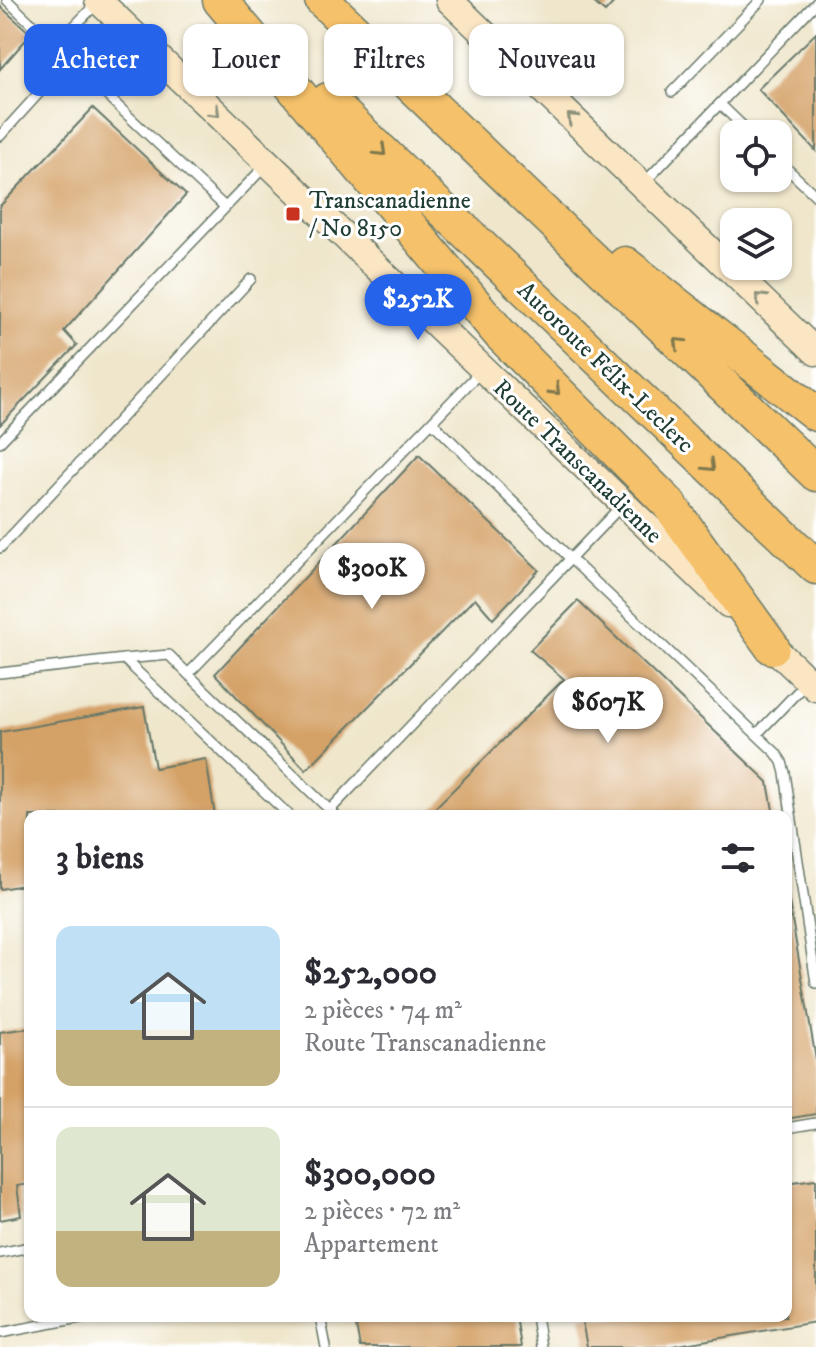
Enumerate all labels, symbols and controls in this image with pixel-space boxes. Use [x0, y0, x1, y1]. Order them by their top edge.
chip: Acheter [24, 24, 167, 96]
chip: Louer [183, 24, 308, 96]
chip: Filtres [324, 24, 453, 96]
chip: Nouveau [469, 24, 624, 96]
one-way arrow [206, 103, 220, 117]
one-way arrow [567, 113, 581, 127]
map controls [720, 120, 792, 280]
button: locate [720, 120, 792, 192]
one-way arrow [372, 141, 386, 156]
place label: Transcanadienne / No 8150 [309, 186, 471, 244]
marker: Transcanadienne / No 8150 [284, 205, 302, 223]
button: layers [720, 208, 792, 280]
pin: $252K [362, 274, 474, 342]
street label: Autoroute Félix-Leclerc [511, 276, 700, 460]
text: $252K [383, 283, 453, 316]
one-way arrow [755, 293, 769, 307]
one-way arrow [674, 337, 688, 352]
street label: Route Transcanadienne [486, 373, 668, 550]
one-way arrow [546, 381, 560, 395]
one-way arrow [701, 457, 715, 471]
pin: $300K [316, 543, 428, 611]
text: $300K [337, 552, 407, 585]
pin: $607K [552, 677, 664, 745]
text: $607K [571, 686, 645, 719]
icon: filters [716, 836, 760, 880]
text: 3 biens [56, 837, 144, 879]
text: $252,000 [304, 952, 437, 994]
icon: home [120, 958, 216, 1054]
text: 2 pièces · 74 m² [304, 994, 462, 1027]
text: Route Transcanadienne [304, 1027, 546, 1060]
text: $300,000 [304, 1153, 436, 1195]
icon: home [120, 1159, 216, 1255]
text: 2 pièces · 72 m² [304, 1195, 460, 1228]
text: Appartement [304, 1228, 438, 1261]

